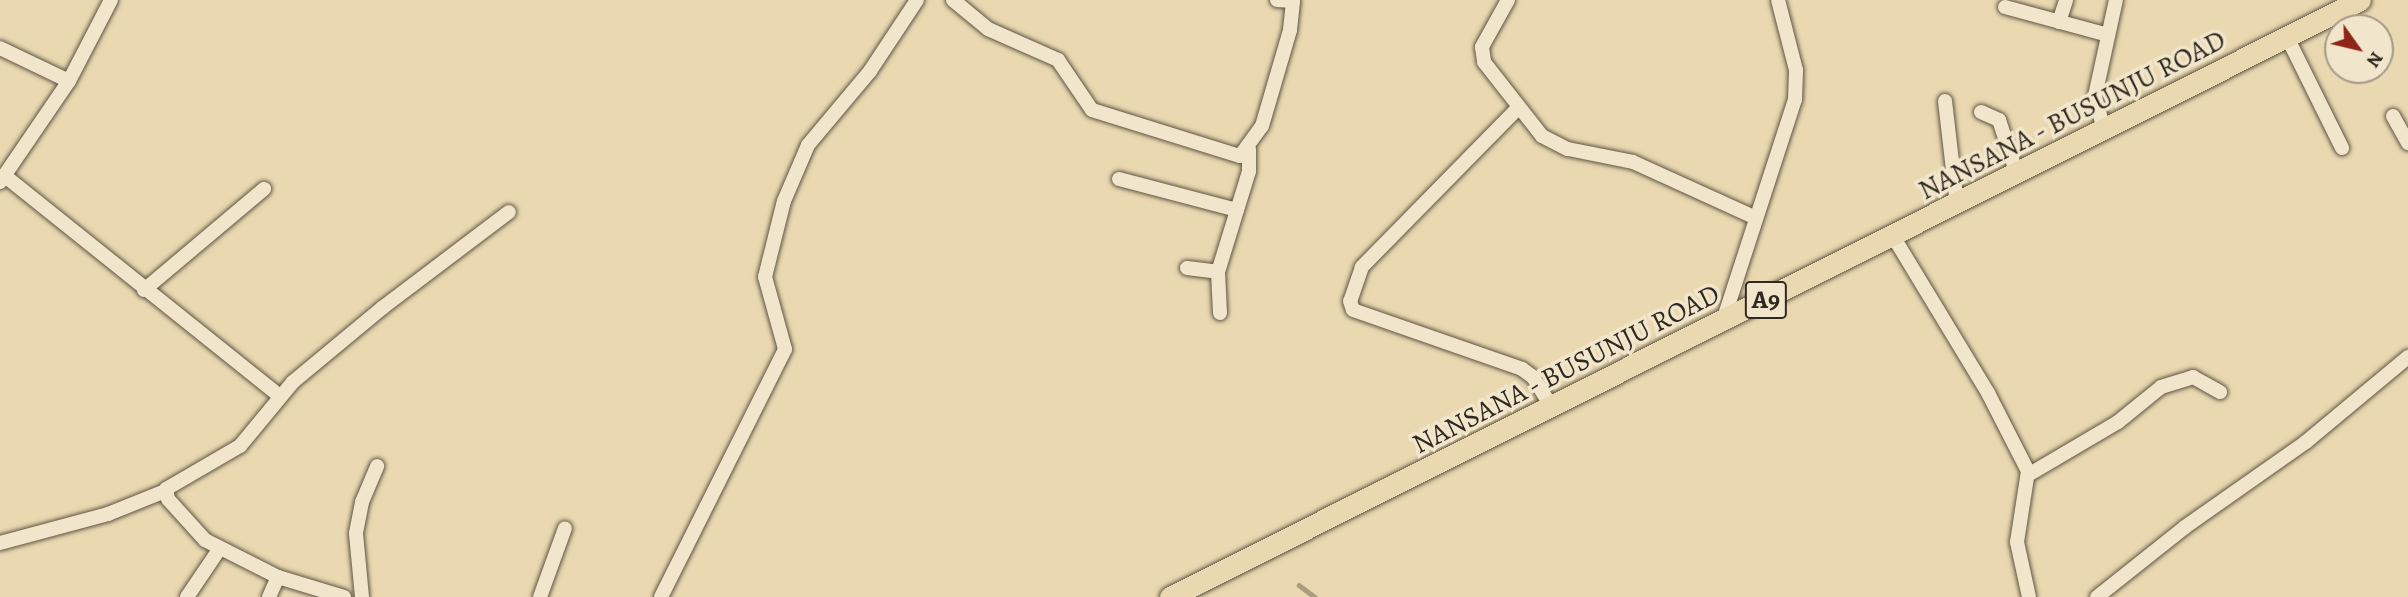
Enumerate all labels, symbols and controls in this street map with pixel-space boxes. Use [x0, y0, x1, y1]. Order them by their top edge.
north arrow [2324, 14, 2394, 84]
street label: NANSANA - BUSUNJU ROAD [1912, 23, 2232, 207]
text: N [2360, 47, 2389, 73]
street label: NANSANA - BUSUNJU ROAD [1406, 277, 1726, 461]
road number: A9 [1743, 278, 1789, 322]

